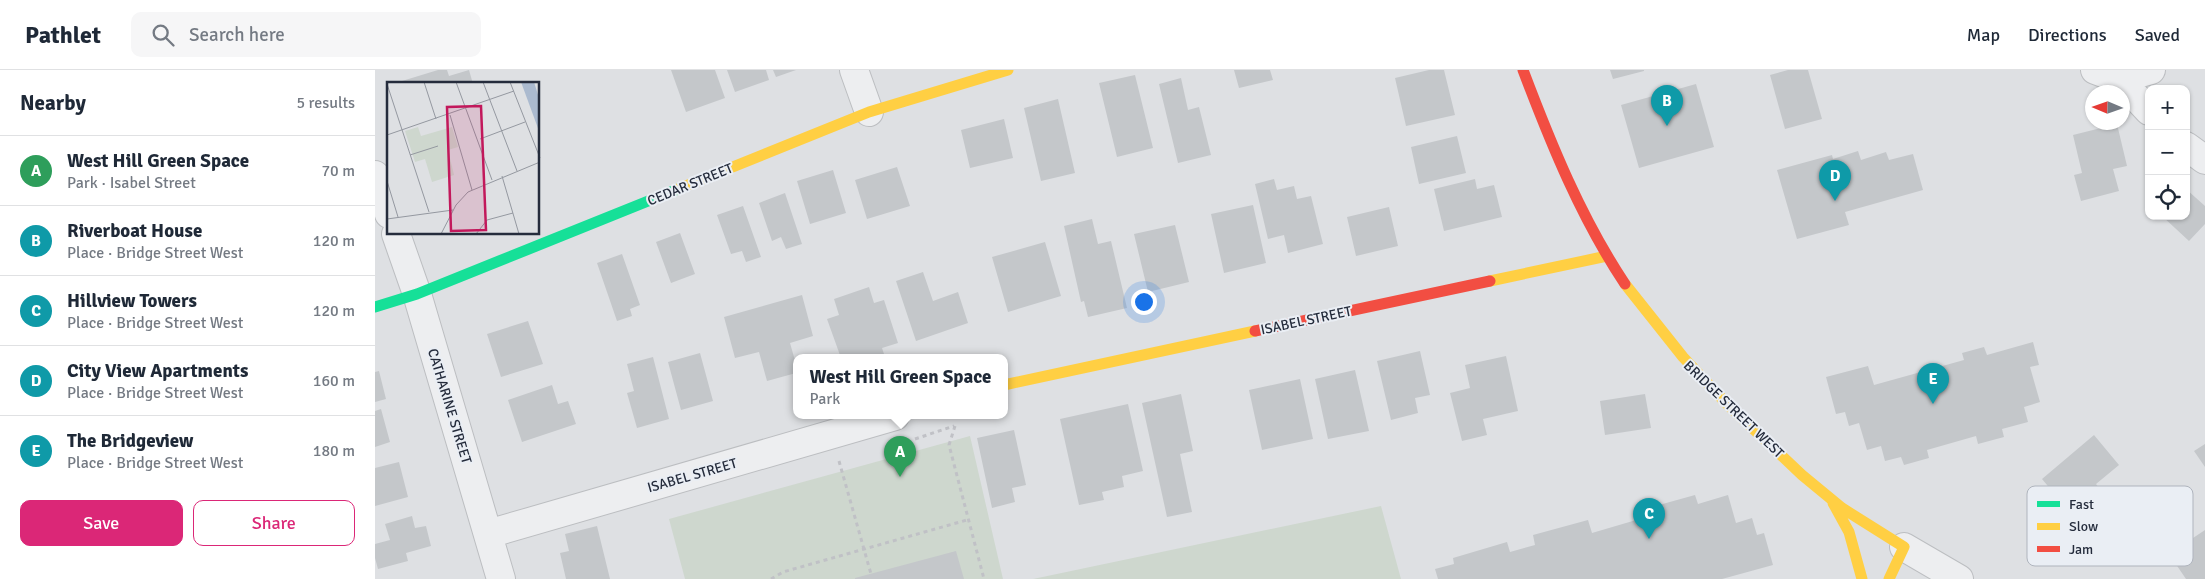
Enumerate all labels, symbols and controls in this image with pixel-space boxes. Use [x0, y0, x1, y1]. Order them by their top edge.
search box [131, 12, 481, 57]
text: Pathlet [25, 20, 101, 50]
icon: search [149, 21, 177, 49]
text: Search here [189, 23, 285, 47]
text: Map [1967, 24, 2000, 46]
text: Directions [2028, 24, 2107, 46]
text: Saved [2135, 24, 2180, 46]
inset map [387, 82, 540, 235]
pin: B [1651, 85, 1683, 126]
north arrow [2085, 85, 2130, 130]
map controls [2145, 85, 2190, 220]
button: + [2145, 85, 2190, 130]
text: Nearby [20, 90, 86, 116]
text: 5 results [296, 93, 355, 113]
button: − [2145, 130, 2190, 175]
text: West Hill Green Space [67, 149, 249, 173]
street label: CEDAR STREET [645, 160, 736, 209]
pin: D [1819, 160, 1851, 201]
text: A [31, 161, 41, 181]
text: 70 m [321, 161, 355, 181]
text: Park · Isabel Street [67, 173, 196, 193]
button: locate [2145, 175, 2190, 220]
text: Riverboat House [67, 219, 202, 243]
text: B [31, 231, 41, 251]
text: 120 m [313, 231, 355, 251]
text: Place · Bridge Street West [67, 243, 243, 263]
text: Hillview Towers [67, 289, 197, 313]
your location [1131, 289, 1157, 315]
text: C [31, 301, 41, 321]
text: 120 m [313, 301, 355, 321]
street label: ISABEL STREET [1259, 303, 1353, 338]
text: Place · Bridge Street West [67, 313, 243, 333]
street label: CATHARINE STREET [424, 347, 475, 466]
popup [793, 354, 1008, 419]
street label: BRIDGE STREET WEST [1680, 357, 1787, 462]
text: City View Apartments [67, 359, 248, 383]
pin: E [1917, 363, 1949, 404]
text: West Hill Green Space [809, 365, 992, 389]
text: D [31, 371, 41, 391]
text: 160 m [313, 371, 355, 391]
text: Place · Bridge Street West [67, 383, 243, 403]
text: Park [809, 389, 840, 409]
text: The Bridgeview [67, 429, 193, 453]
pin: A [884, 436, 916, 477]
text: E [31, 441, 41, 461]
text: 180 m [313, 441, 355, 461]
text: Place · Bridge Street West [67, 453, 243, 473]
street label: ISABEL STREET [645, 455, 739, 496]
legend [2027, 486, 2193, 566]
text: Fast [2069, 496, 2094, 513]
pin: C [1633, 498, 1665, 539]
button: Save [20, 500, 183, 546]
button: Share [193, 500, 355, 546]
text: Slow [2069, 518, 2098, 535]
text: Jam [2069, 541, 2093, 558]

